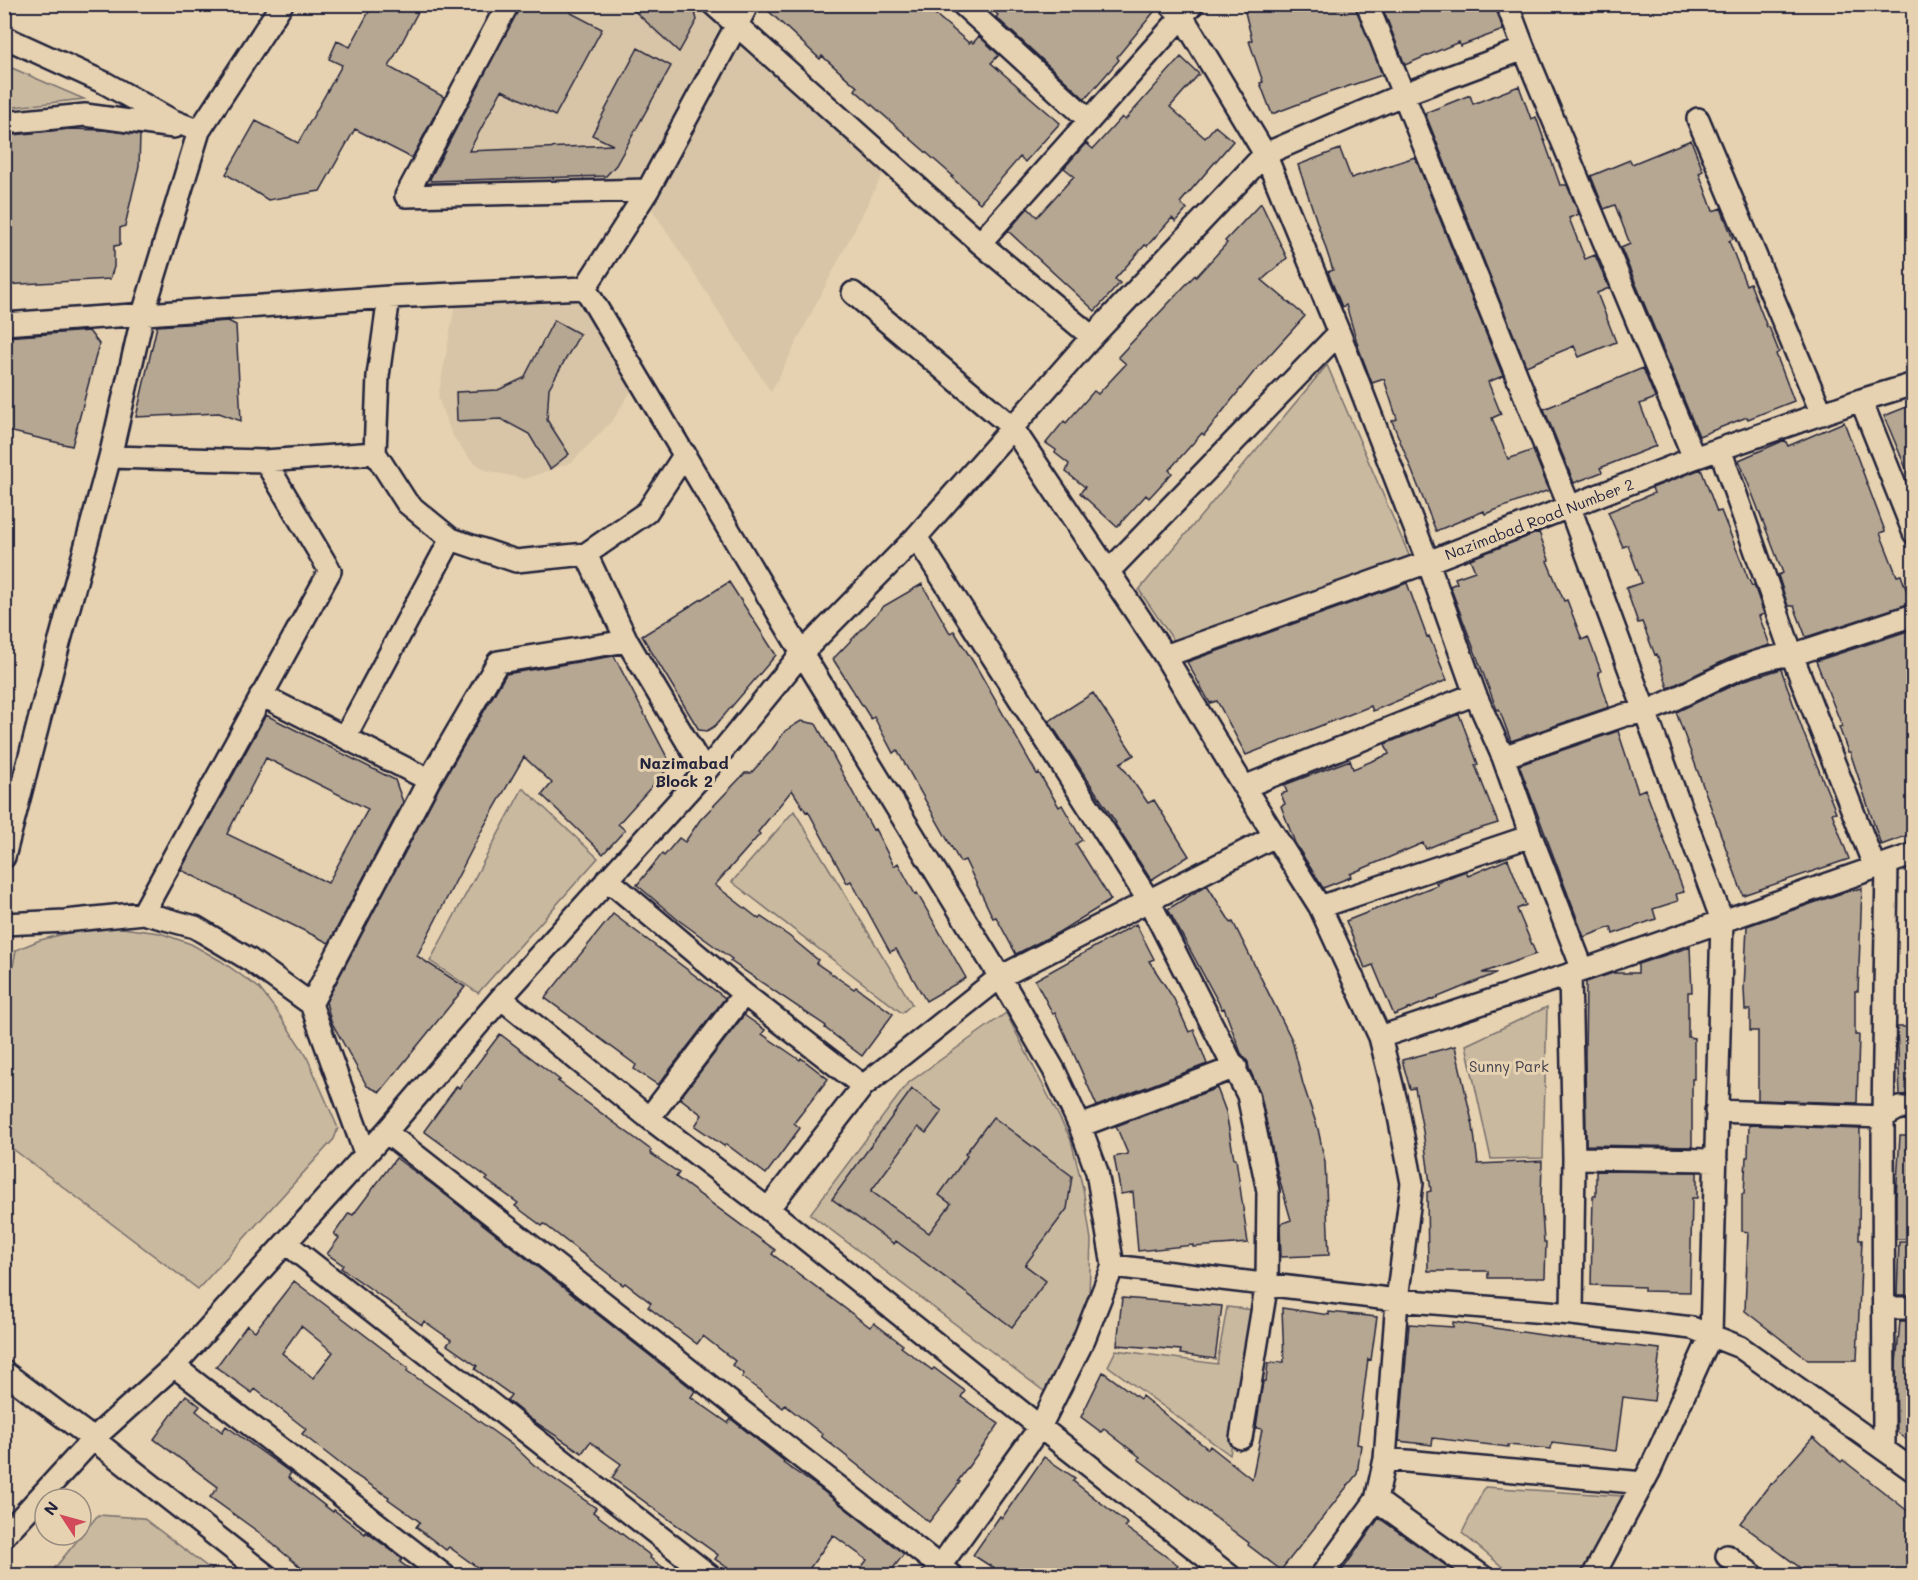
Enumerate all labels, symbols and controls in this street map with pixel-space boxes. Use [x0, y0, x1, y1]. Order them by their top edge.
street label: Nazimabad Road Number 2 [1442, 474, 1636, 564]
district label: Nazimabad Block 2 [639, 752, 729, 791]
park label: Sunny Park [1469, 1056, 1549, 1076]
north arrow [33, 1487, 93, 1547]
text: N [38, 1497, 63, 1519]

